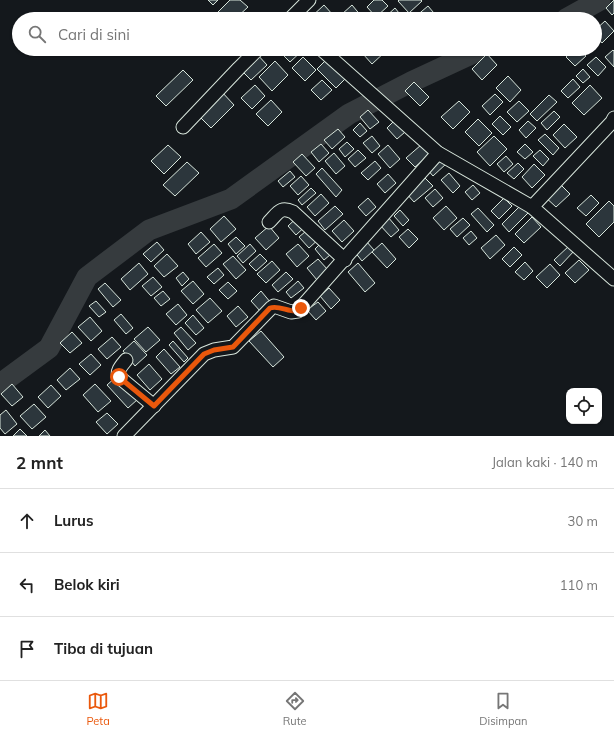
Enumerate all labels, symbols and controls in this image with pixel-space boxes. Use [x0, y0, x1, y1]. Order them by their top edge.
search box [12, 12, 602, 56]
icon: search [26, 23, 48, 45]
text: Cari di sini [58, 25, 130, 44]
route end [292, 299, 310, 317]
route start [110, 368, 128, 386]
map controls [566, 388, 602, 424]
button: locate [566, 388, 602, 424]
text: 2 mnt [16, 452, 63, 473]
text: Jalan kaki · 140 m [492, 454, 598, 470]
icon: ahead [16, 510, 38, 532]
text: Lurus [54, 511, 94, 530]
text: 30 m [568, 513, 598, 529]
icon: left [16, 574, 38, 596]
text: Belok kiri [54, 575, 120, 594]
text: 110 m [560, 577, 598, 593]
icon: arrive [16, 638, 38, 660]
text: Tiba di tujuan [54, 639, 153, 658]
tab: Peta [86, 690, 110, 728]
tab: Rute [283, 690, 306, 728]
tab: Disimpan [479, 690, 528, 728]

